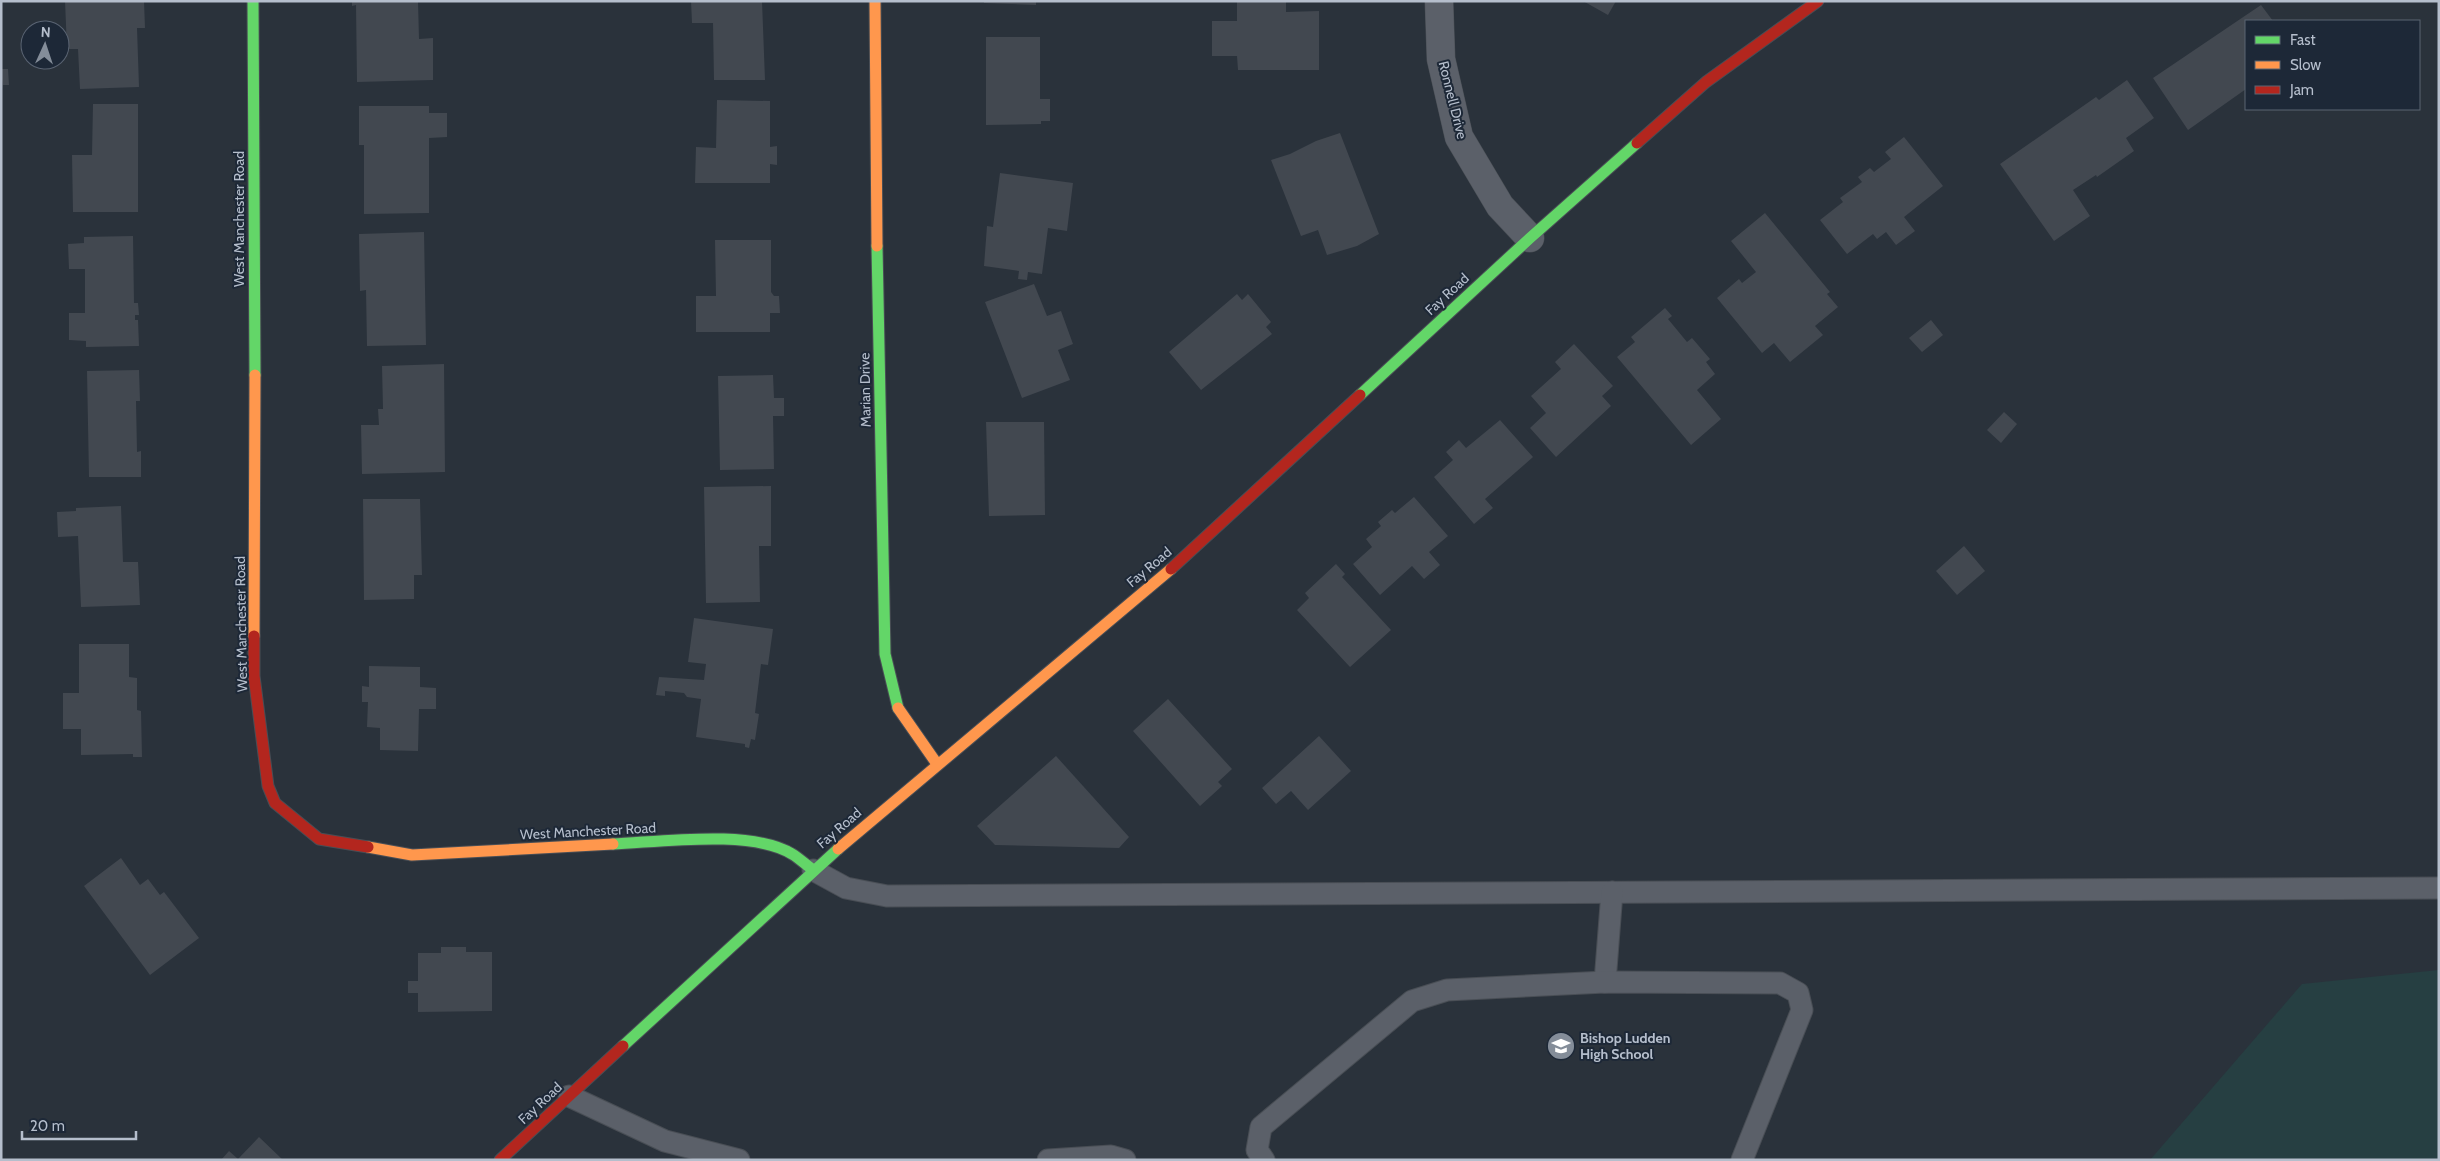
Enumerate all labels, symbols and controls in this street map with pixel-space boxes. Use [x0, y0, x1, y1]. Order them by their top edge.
north arrow [20, 20, 70, 70]
legend [2245, 20, 2420, 110]
text: N [40, 23, 51, 41]
text: Fast [2290, 31, 2315, 49]
text: Slow [2290, 56, 2321, 74]
street label: Ronnell Drive [1435, 59, 1471, 141]
text: Jam [2289, 81, 2314, 99]
street label: West Manchester Road [230, 151, 248, 287]
street label: Fay Road [1421, 269, 1473, 319]
street label: Marian Drive [855, 353, 875, 427]
street label: Fay Road [1123, 543, 1175, 591]
street label: West Manchester Road [231, 556, 251, 692]
street label: Fay Road [813, 804, 865, 852]
street label: West Manchester Road [520, 818, 656, 844]
place label: Bishop Ludden High School [1580, 1029, 1670, 1063]
school or university icon: Bishop Ludden High School [1546, 1031, 1576, 1061]
street label: Fay Road [514, 1078, 566, 1128]
scale bar [22, 1108, 136, 1140]
text: 20 m [30, 1117, 65, 1135]

